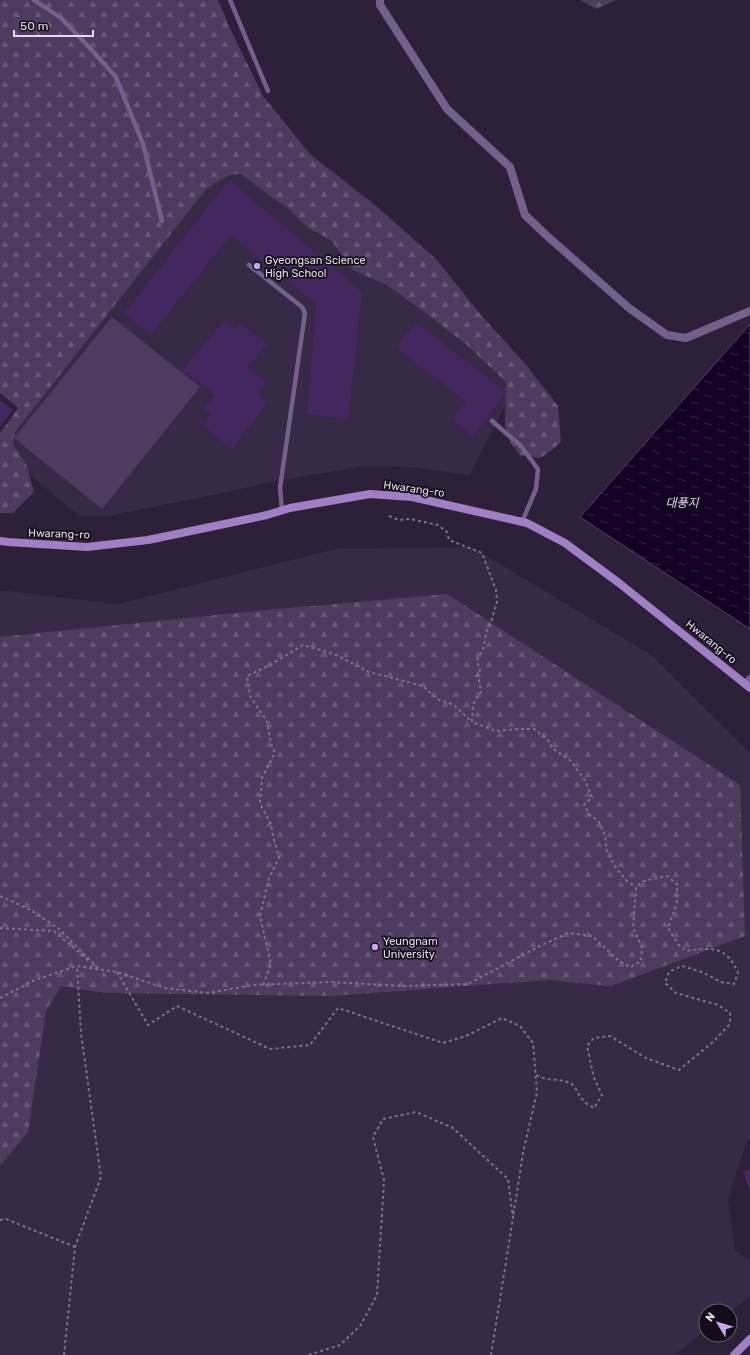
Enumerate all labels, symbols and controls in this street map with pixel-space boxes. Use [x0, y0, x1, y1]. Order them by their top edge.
scale bar [14, 12, 93, 38]
text: 50 m [20, 19, 48, 33]
place label: Gyeongsan Science High School [265, 254, 366, 280]
marker: Gyeongsan Science High School [252, 261, 262, 271]
street label: Hwarang-ro [383, 478, 445, 500]
water label: 대풍지 [665, 496, 700, 510]
street label: Hwarang-ro [28, 526, 90, 542]
street label: Hwarang-ro [683, 618, 739, 666]
place label: Yeungnam University [383, 935, 438, 961]
marker: Yeungnam University [370, 942, 380, 952]
north arrow [698, 1303, 738, 1343]
text: N [703, 1310, 718, 1324]

